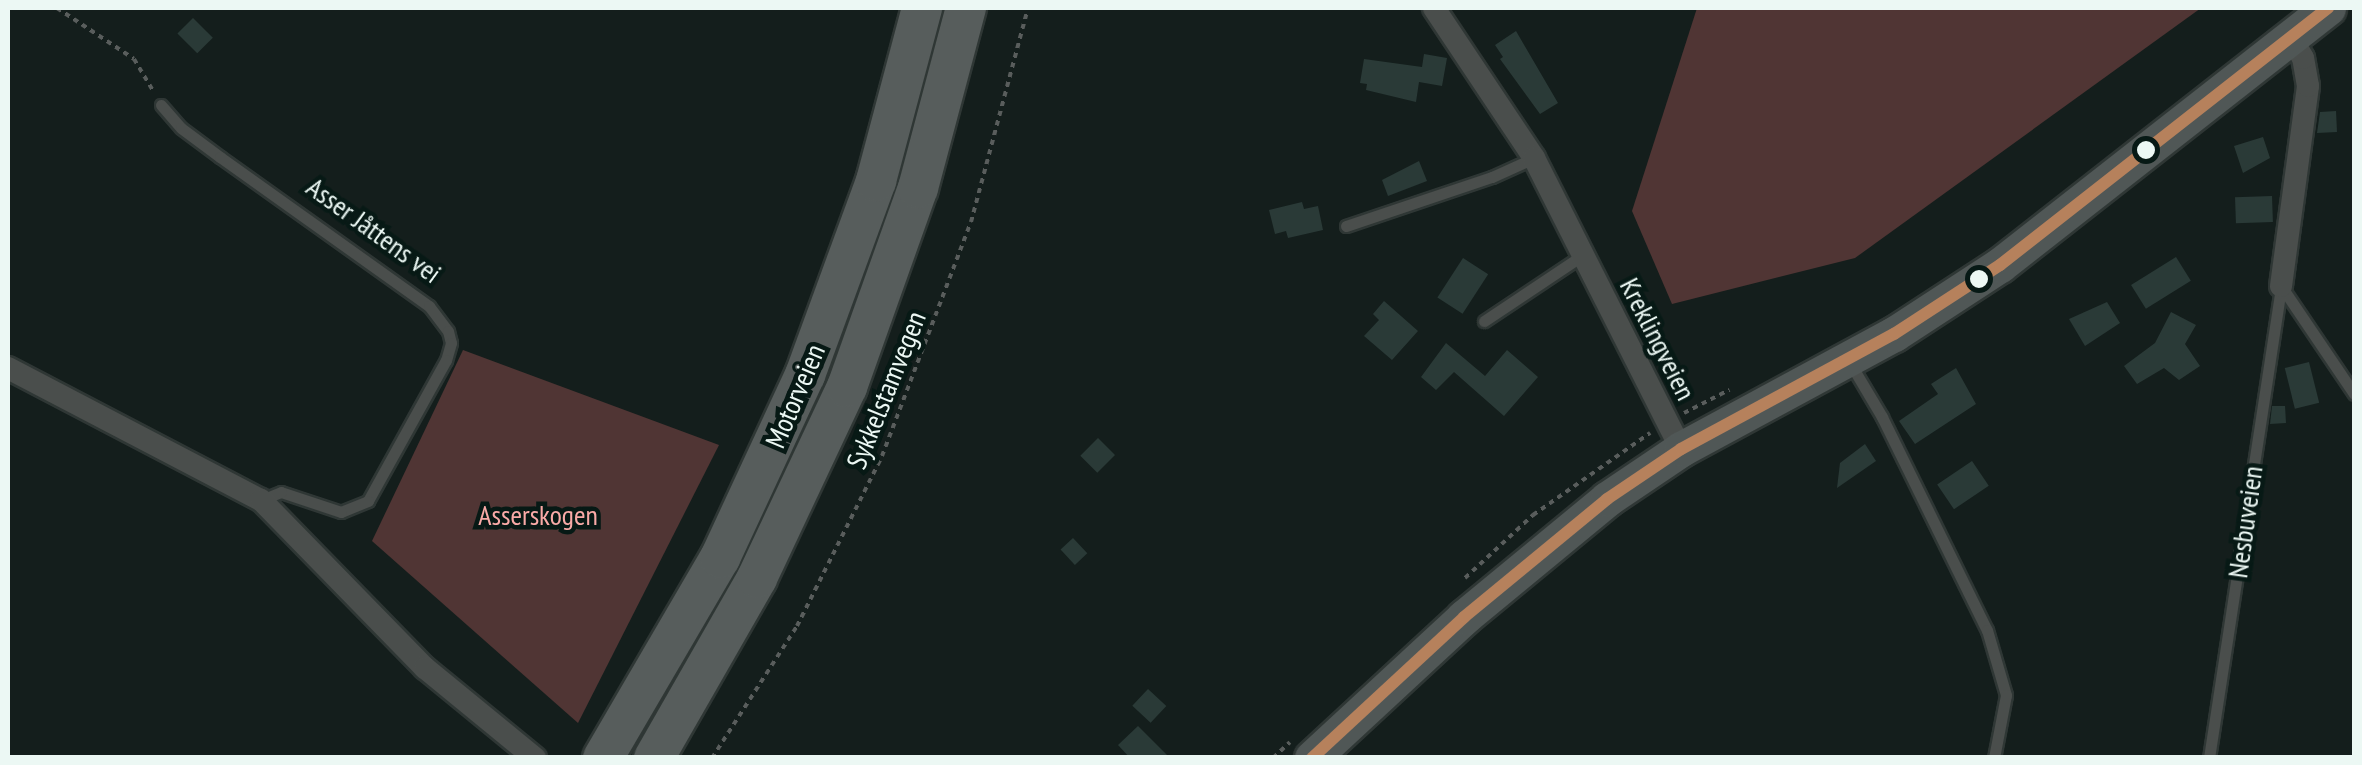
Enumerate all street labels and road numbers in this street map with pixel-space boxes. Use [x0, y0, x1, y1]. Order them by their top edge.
street label: Asser Jåttens vei [300, 170, 448, 290]
street label: Kreklingveien [1613, 272, 1703, 406]
street label: Sykkelstamvegen [839, 306, 933, 474]
street label: Motorveien [758, 339, 832, 453]
street label: Nesbuveien [2221, 464, 2269, 580]

